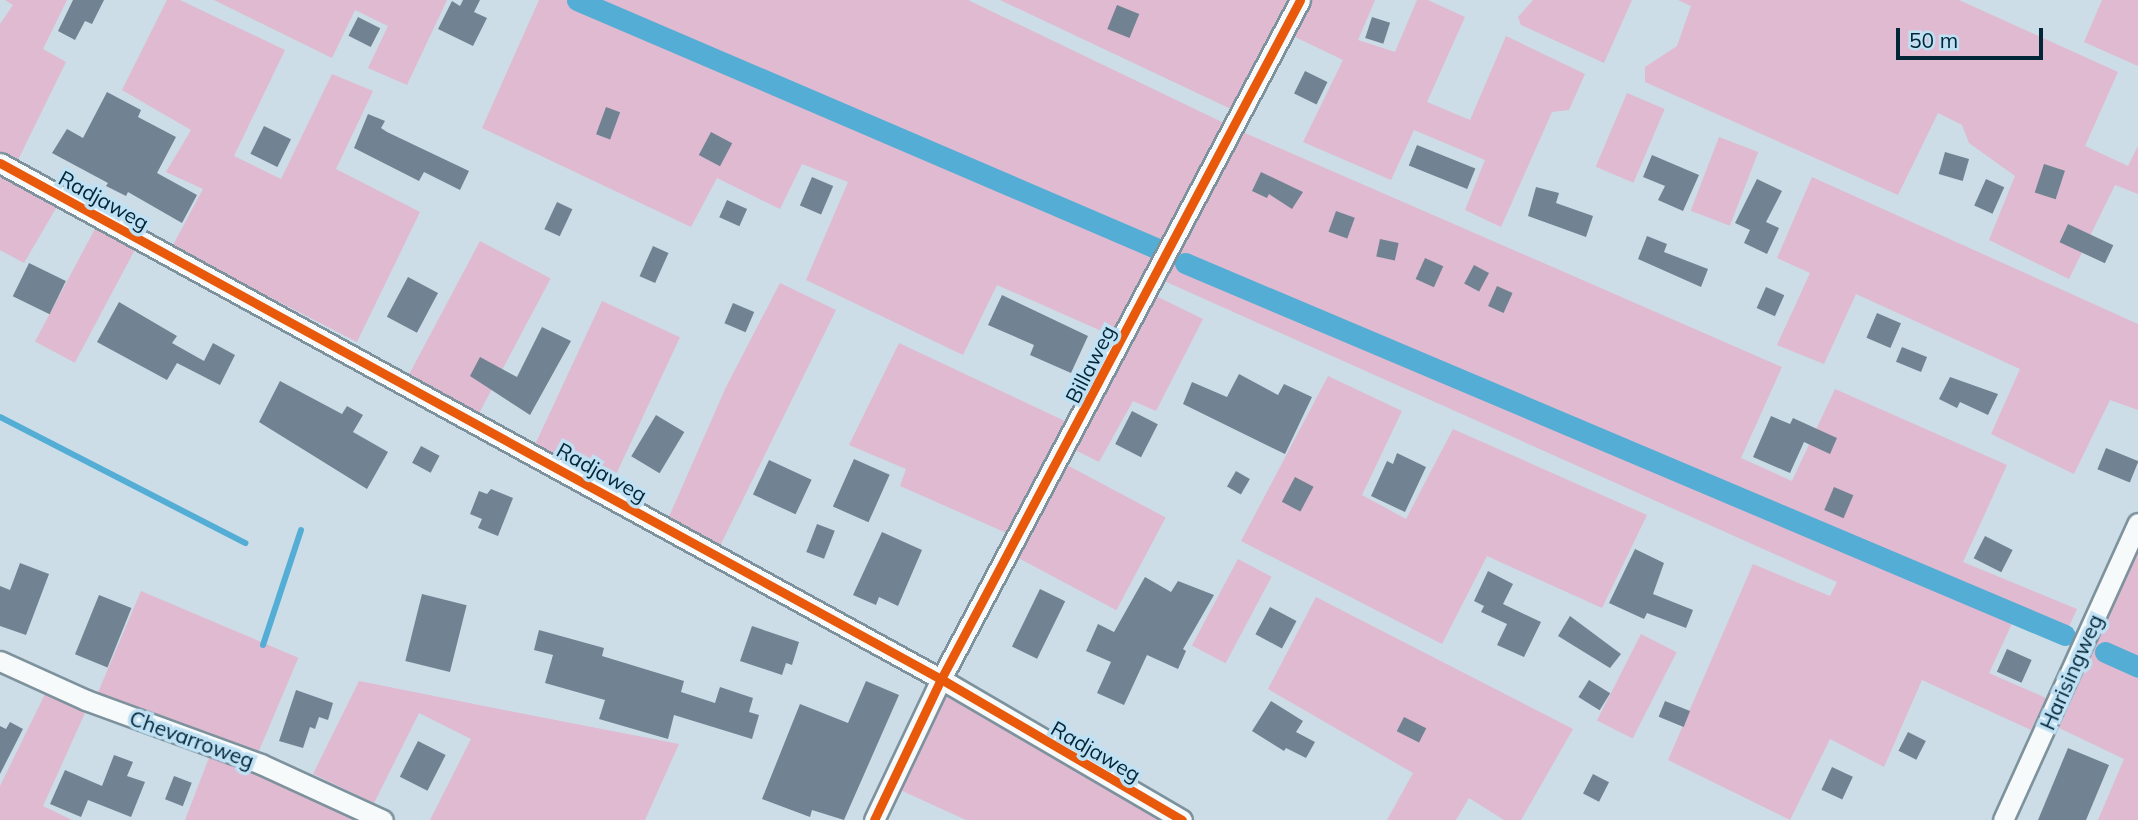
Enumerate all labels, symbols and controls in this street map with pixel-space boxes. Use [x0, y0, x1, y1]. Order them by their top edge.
scale bar [1900, 14, 2047, 58]
text: 50 m [1909, 27, 1958, 53]
street label: Radjaweg [54, 165, 154, 235]
street label: Billaweg [1060, 321, 1120, 407]
street label: Radjaweg [552, 437, 652, 507]
street label: Harisingweg [2034, 610, 2108, 734]
street label: Chevarroweg [126, 705, 258, 773]
street label: Radjaweg [1047, 715, 1145, 787]

